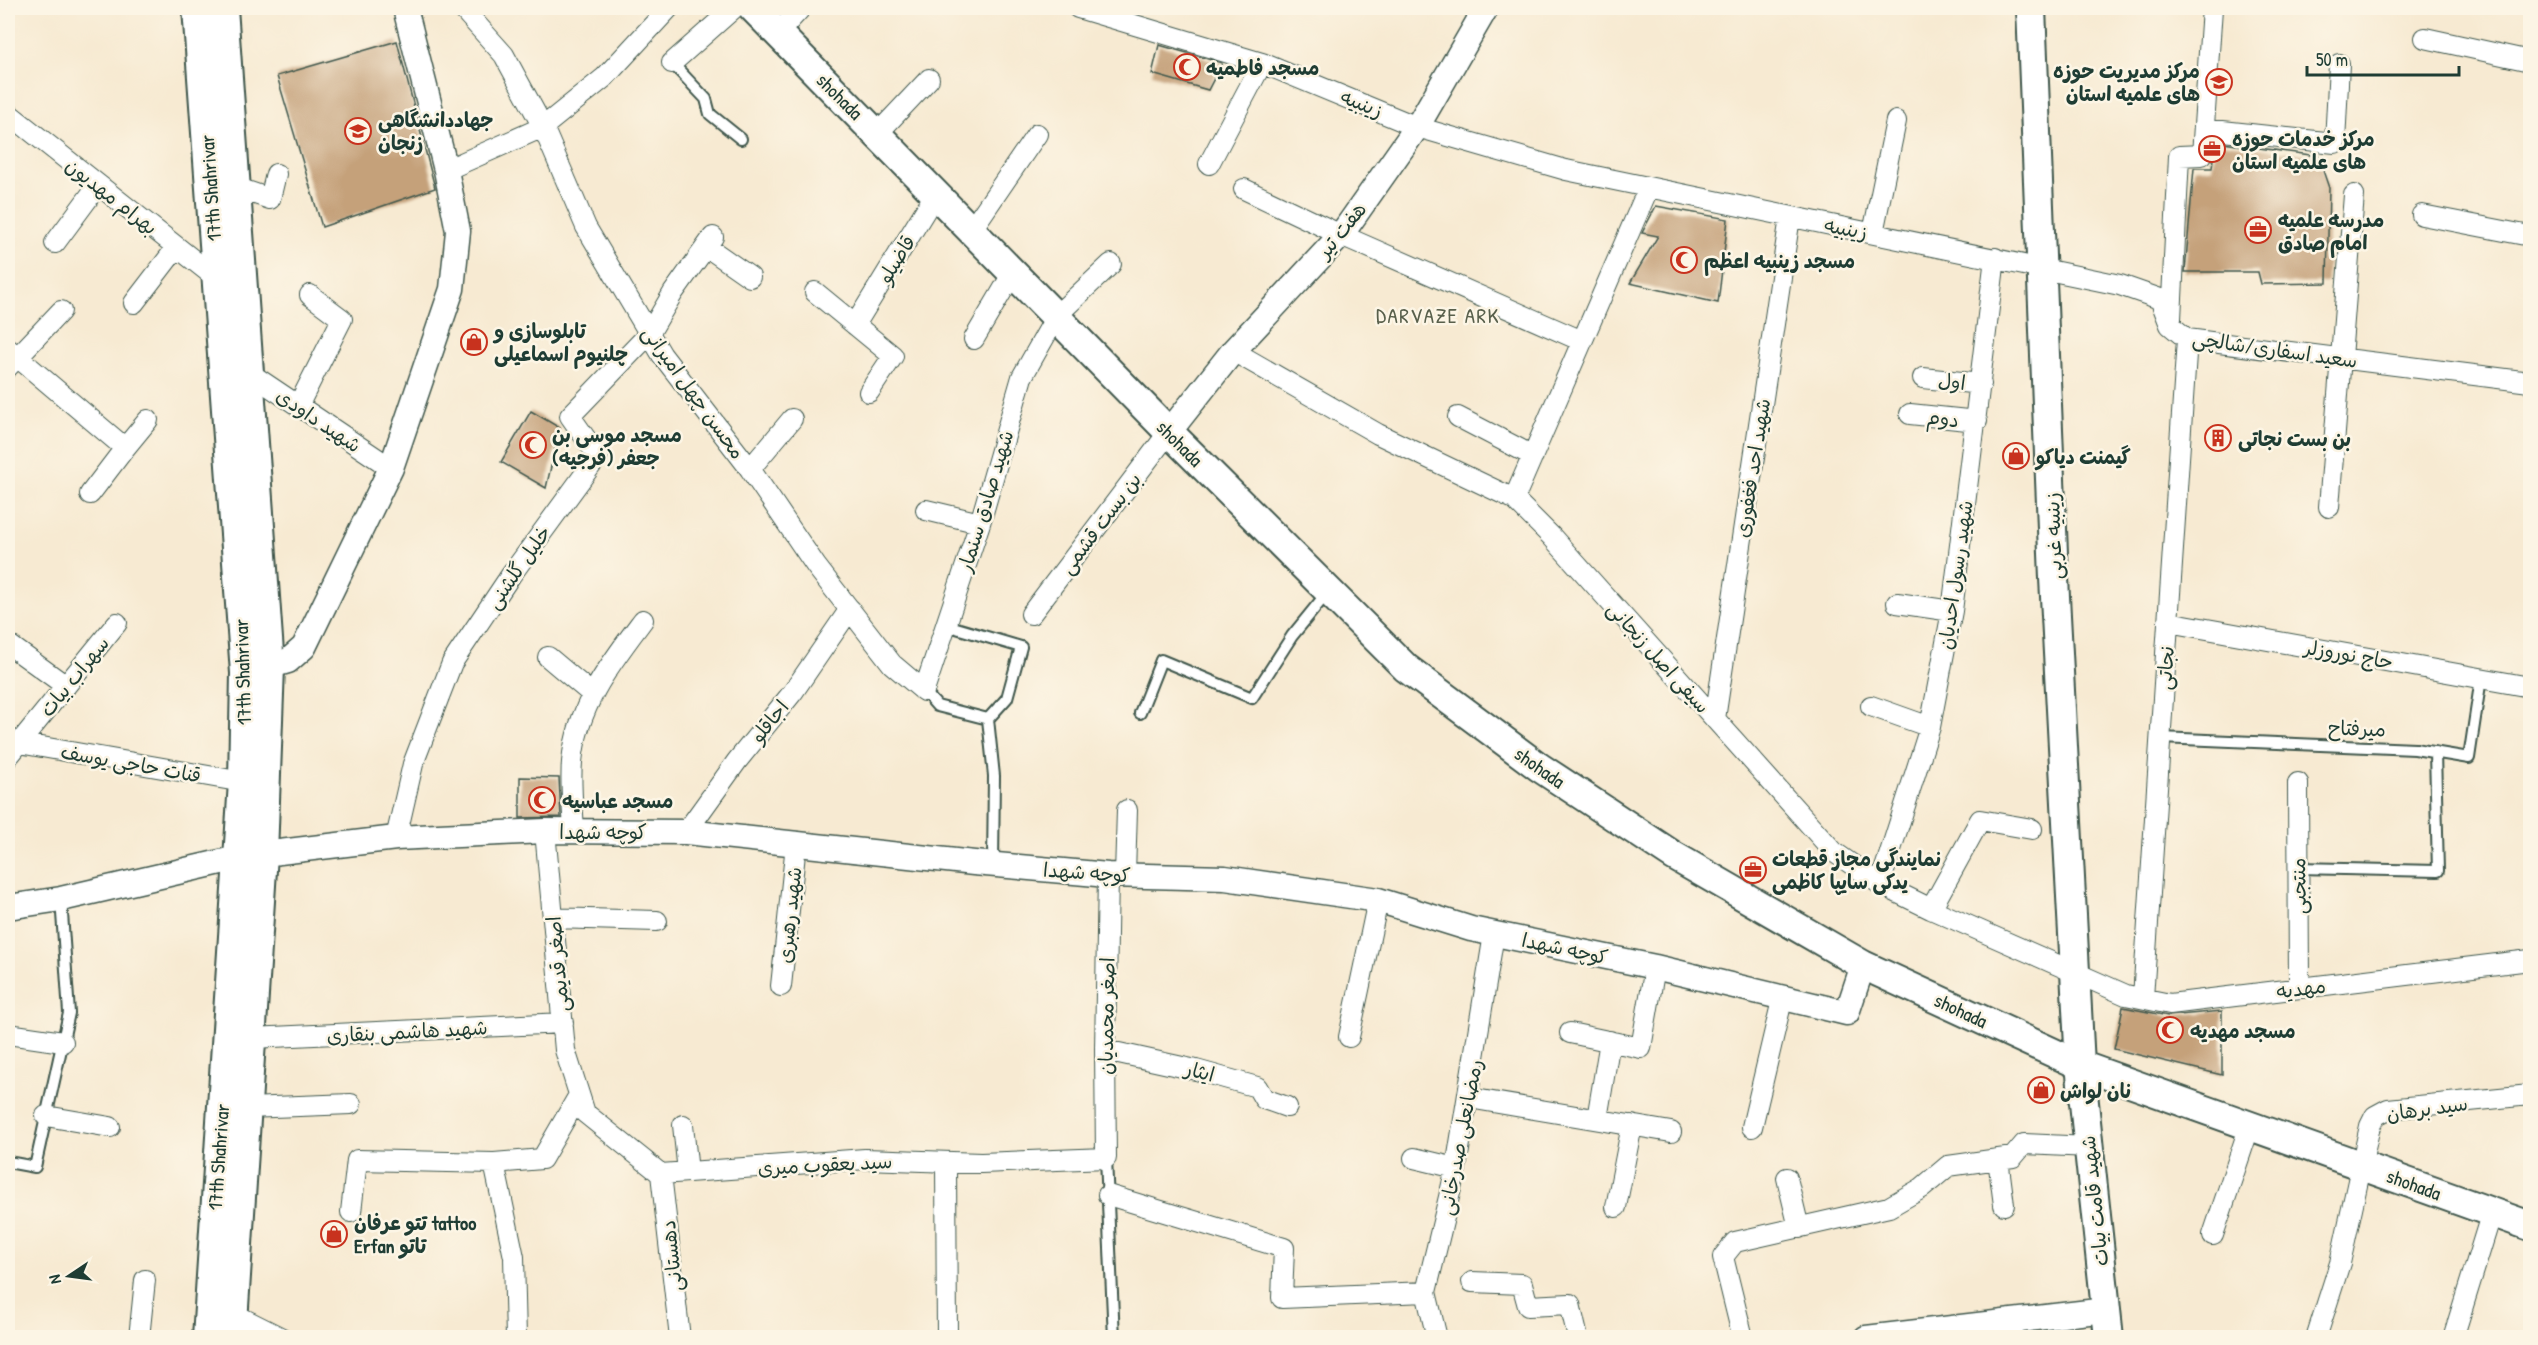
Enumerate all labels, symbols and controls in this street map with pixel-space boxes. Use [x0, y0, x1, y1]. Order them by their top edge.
scale bar [2307, 39, 2458, 77]
text: 50 m [2316, 47, 2348, 72]
mosque icon: مسجد فاطمیه [1172, 52, 1202, 82]
place label: مسجد فاطمیه [1206, 54, 1319, 81]
place label: مرکز مدیریت حوزه های علمیه استان [2053, 57, 2200, 107]
street label: shohada [811, 67, 869, 125]
school or university icon: مرکز مدیریت حوزه های علمیه استان [2204, 67, 2234, 97]
street label: زینبیه [1337, 82, 1387, 124]
place label: جهاددانشگاهی زنجان [378, 106, 493, 156]
school or university icon: جهاددانشگاهی زنجان [343, 116, 373, 146]
place label: مرکز خدمات حوزه های علمیه استان [2232, 125, 2375, 175]
street label: 17th Shahrivar [193, 134, 227, 242]
office icon: مرکز خدمات حوزه های علمیه استان [2197, 134, 2227, 164]
street label: بهرام مهدیون [59, 152, 164, 243]
street label: هفت تیر [1309, 196, 1372, 265]
place label: مدرسه علمیه امام صادق [2278, 206, 2384, 258]
street label: زینبیه [1822, 211, 1870, 245]
office icon: مدرسه علمیه امام صادق [2243, 215, 2273, 245]
street label: قاضیلو [870, 230, 922, 290]
mosque icon: مسجد زینبیه اعظم [1669, 245, 1699, 275]
place label: مسجد زینبیه اعظم [1704, 247, 1855, 276]
district label: DARVAZE ARK [1376, 301, 1500, 330]
place label: تابلوسازی و چلنیوم اسماعیلی [492, 317, 628, 369]
street label: محسن چهل امیرانی [636, 320, 752, 464]
street label: سعید اسفاری/شالچی [2191, 324, 2359, 374]
shop icon: تابلوسازی و چلنیوم اسماعیلی [459, 327, 489, 357]
street label: اول [1937, 366, 1967, 396]
street label: شهید داودی [271, 382, 367, 458]
street label: شهید احد فغفوری [1728, 396, 1776, 540]
street label: دوم [1925, 403, 1961, 436]
street label: shohada [1151, 414, 1209, 472]
place label: مسجد موسی بن جعفر (فرجیه) [552, 421, 682, 471]
building icon: بن بست نجاتی [2203, 423, 2233, 453]
place label: بن بست نجاتی [2238, 425, 2351, 452]
street label: شهید صادق سنمار [950, 427, 1019, 576]
mosque icon: مسجد موسی بن جعفر (فرجیه) [518, 430, 548, 460]
shop icon: گیمنت دیاکو [2001, 441, 2031, 471]
place label: گیمنت دیاکو [2034, 443, 2131, 471]
street label: بن بست قشمی [1053, 467, 1147, 579]
street label: زینبیه غربی [2038, 492, 2068, 580]
street label: شهید رسول احدیان [1931, 499, 1979, 651]
street label: خلیل گلشنی [479, 520, 557, 614]
street label: سیفی اصل زنجانی [1601, 595, 1717, 719]
street label: 17th Shahrivar [227, 618, 257, 726]
street label: سهراب بیات [33, 630, 115, 722]
street label: حاج نوروزلر [2301, 633, 2395, 676]
street label: نجاتی [2150, 645, 2180, 691]
street label: اجاقلو [743, 694, 795, 749]
street label: میرفتاح [2327, 713, 2387, 744]
street label: قنات حاجی یوسف [59, 737, 203, 789]
street label: shohada [1509, 740, 1571, 794]
mosque icon: مسجد عباسیه [527, 785, 557, 815]
place label: مسجد عباسیه [562, 787, 673, 814]
street label: کوچه شهدا [559, 818, 647, 845]
place label: نمایندگی مجاز قطعات یدکی سایپا کاظمی [1772, 845, 1941, 895]
street label: کوچه شهدا [1042, 855, 1132, 889]
office icon: نمایندگی مجاز قطعات یدکی سایپا کاظمی [1738, 855, 1768, 885]
street label: منتجبی [2284, 857, 2312, 915]
street label: شهید رهبری [771, 865, 807, 965]
street label: اصغر قدیمی [539, 915, 575, 1013]
street label: کوچه شهدا [1519, 926, 1611, 970]
street label: اصغر محمدیان [1091, 957, 1121, 1075]
street label: مهدیه [2275, 972, 2327, 1004]
street label: shohada [1930, 986, 1992, 1034]
street label: شهید هاشمی بنقاری [326, 1013, 488, 1049]
mosque icon: مسجد مهدیه [2155, 1015, 2185, 1045]
place label: مسجد مهدیه [2190, 1017, 2296, 1044]
street label: ایثار [1180, 1054, 1218, 1088]
street label: رمضانعلی صدرخانی [1432, 1057, 1488, 1217]
shop icon: نان لواش [2026, 1075, 2056, 1105]
place label: نان لواش [2060, 1077, 2131, 1105]
street label: سید برهان [2385, 1089, 2469, 1127]
street label: 17th Shahrivar [201, 1103, 235, 1211]
street label: شهید قامت بیات [2074, 1134, 2114, 1268]
street label: سید یعقوب میری [757, 1147, 893, 1181]
street label: shohada [2383, 1162, 2445, 1206]
place label: تتو عرفان tattoo Erfan تاتو [354, 1209, 476, 1259]
shop icon: تتو عرفان tattoo Erfan تاتو [319, 1219, 349, 1249]
street label: دهستانی [654, 1219, 688, 1293]
north arrow [39, 1246, 99, 1306]
text: N [43, 1272, 66, 1286]

